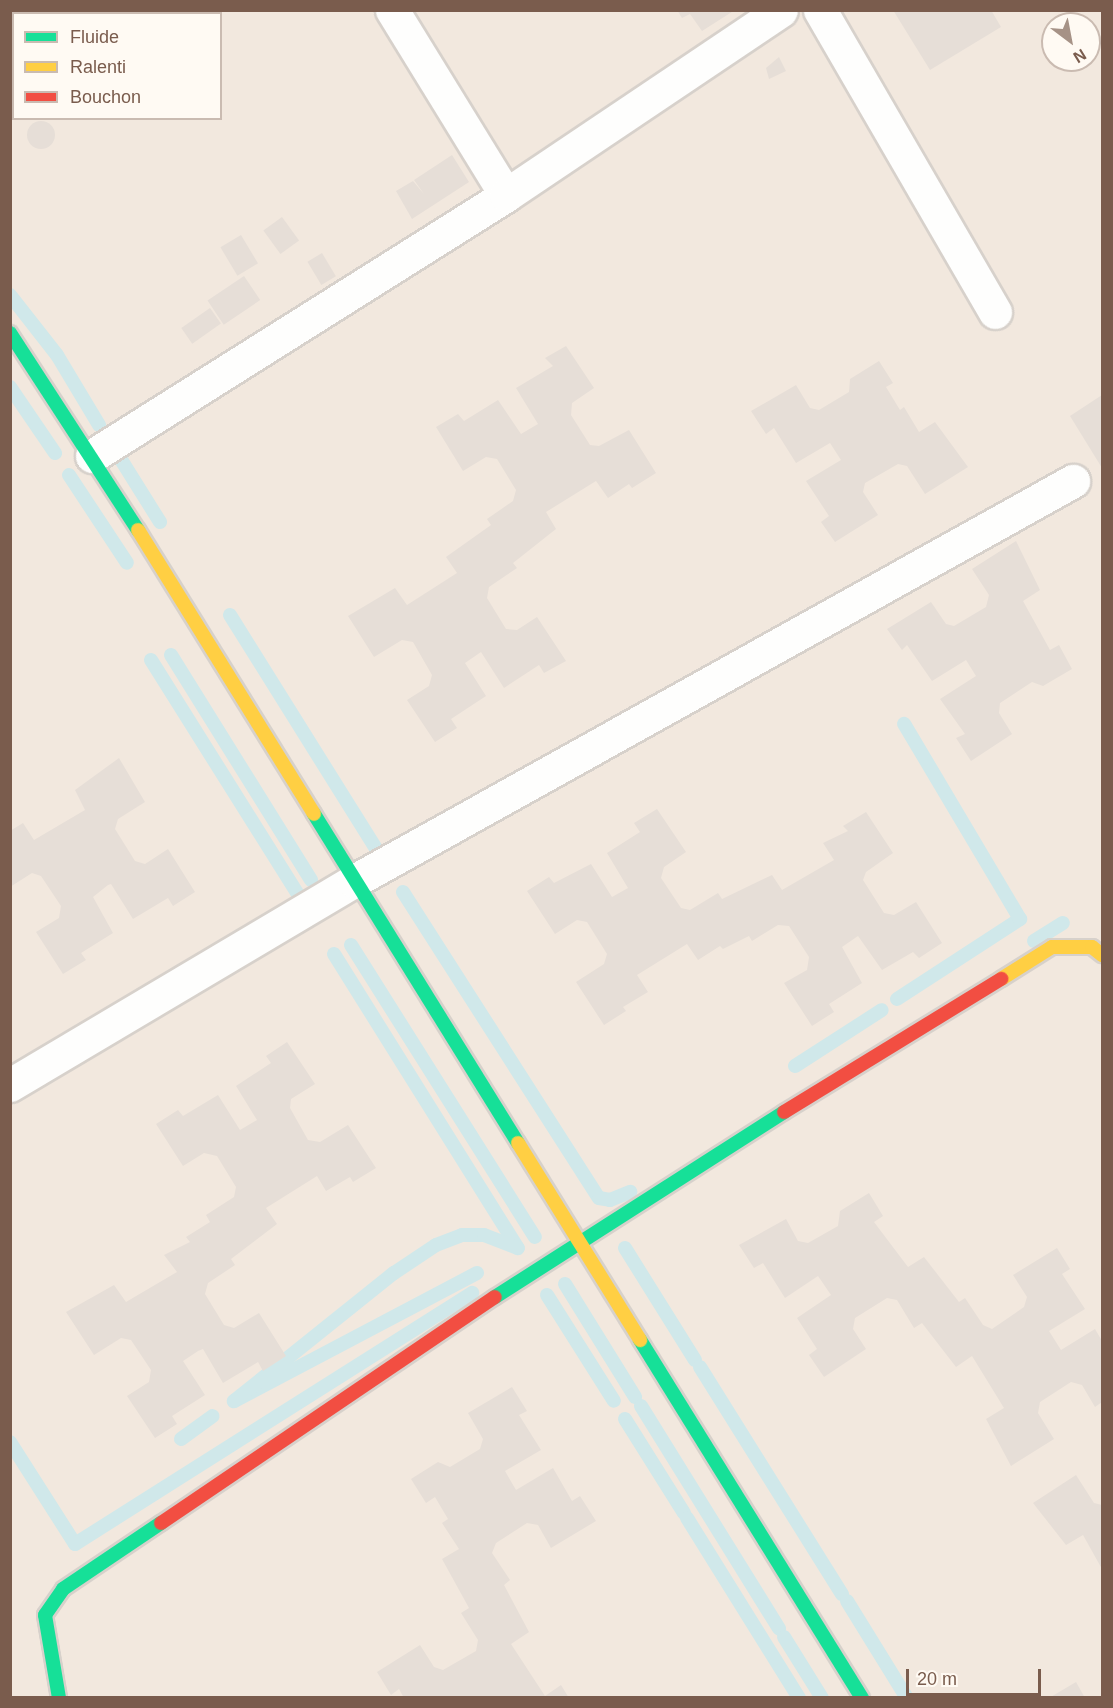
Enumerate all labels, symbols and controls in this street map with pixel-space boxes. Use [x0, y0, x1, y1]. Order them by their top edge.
legend [12, 12, 222, 120]
north arrow [1041, 12, 1101, 72]
text: Fluide [70, 27, 119, 47]
text: N [1070, 46, 1089, 66]
text: Ralenti [70, 57, 126, 77]
text: Bouchon [70, 87, 141, 107]
scale bar [909, 1657, 1044, 1695]
text: 20 m [917, 1669, 957, 1689]

